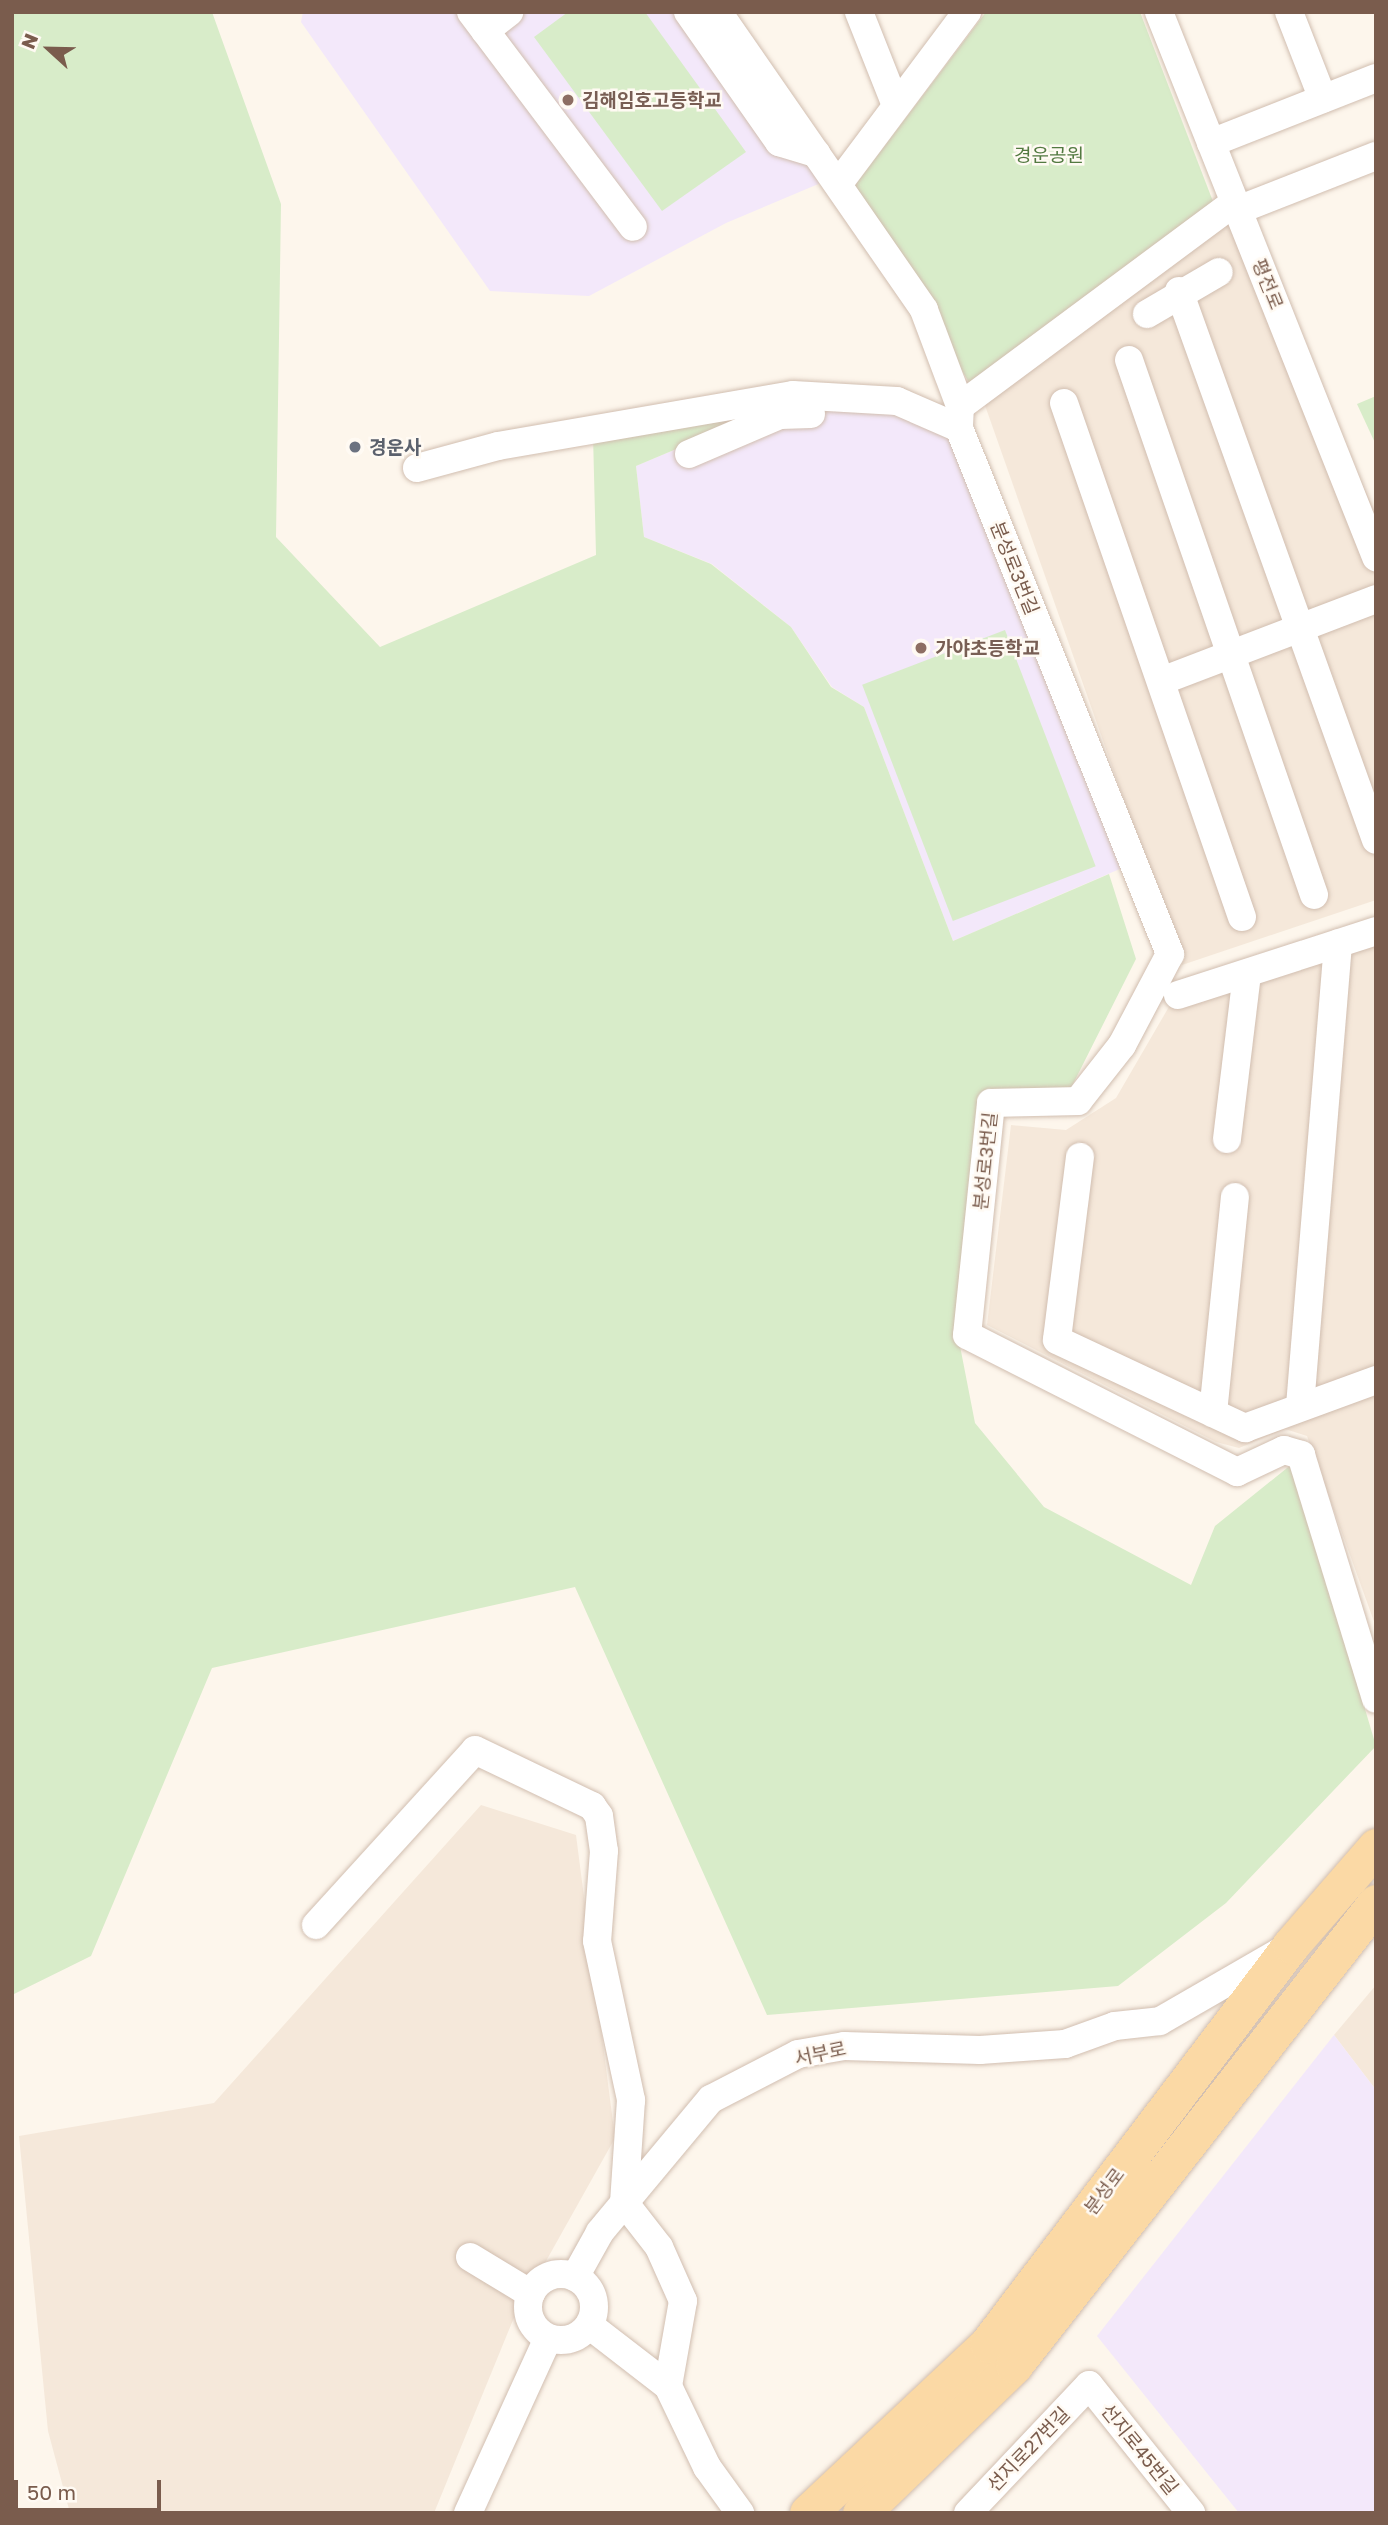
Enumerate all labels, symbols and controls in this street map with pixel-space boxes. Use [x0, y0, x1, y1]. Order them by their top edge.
north arrow [14, 14, 84, 84]
text: N [16, 30, 42, 52]
place label: 김해임호고등학교 [582, 89, 722, 111]
marker: 김해임호고등학교 [560, 92, 576, 108]
park label: 경운공원 [1014, 144, 1084, 166]
street label: 평전로 [1248, 255, 1288, 313]
place label: 경운사 [369, 436, 421, 458]
marker: 경운사 [347, 439, 363, 455]
street label: 분성로3번길 [986, 518, 1044, 618]
place label: 가야초등학교 [935, 637, 1040, 659]
marker: 가야초등학교 [913, 640, 929, 656]
street label: 분성로3번길 [969, 1111, 1001, 1211]
street label: 서부로 [792, 2036, 848, 2070]
street label: 분성로 [1079, 2163, 1129, 2219]
street label: 선지로45번길 [1097, 2399, 1183, 2499]
street label: 선지로27번길 [982, 2402, 1074, 2496]
scale bar [18, 2466, 164, 2510]
text: 50 m [27, 2479, 76, 2505]

